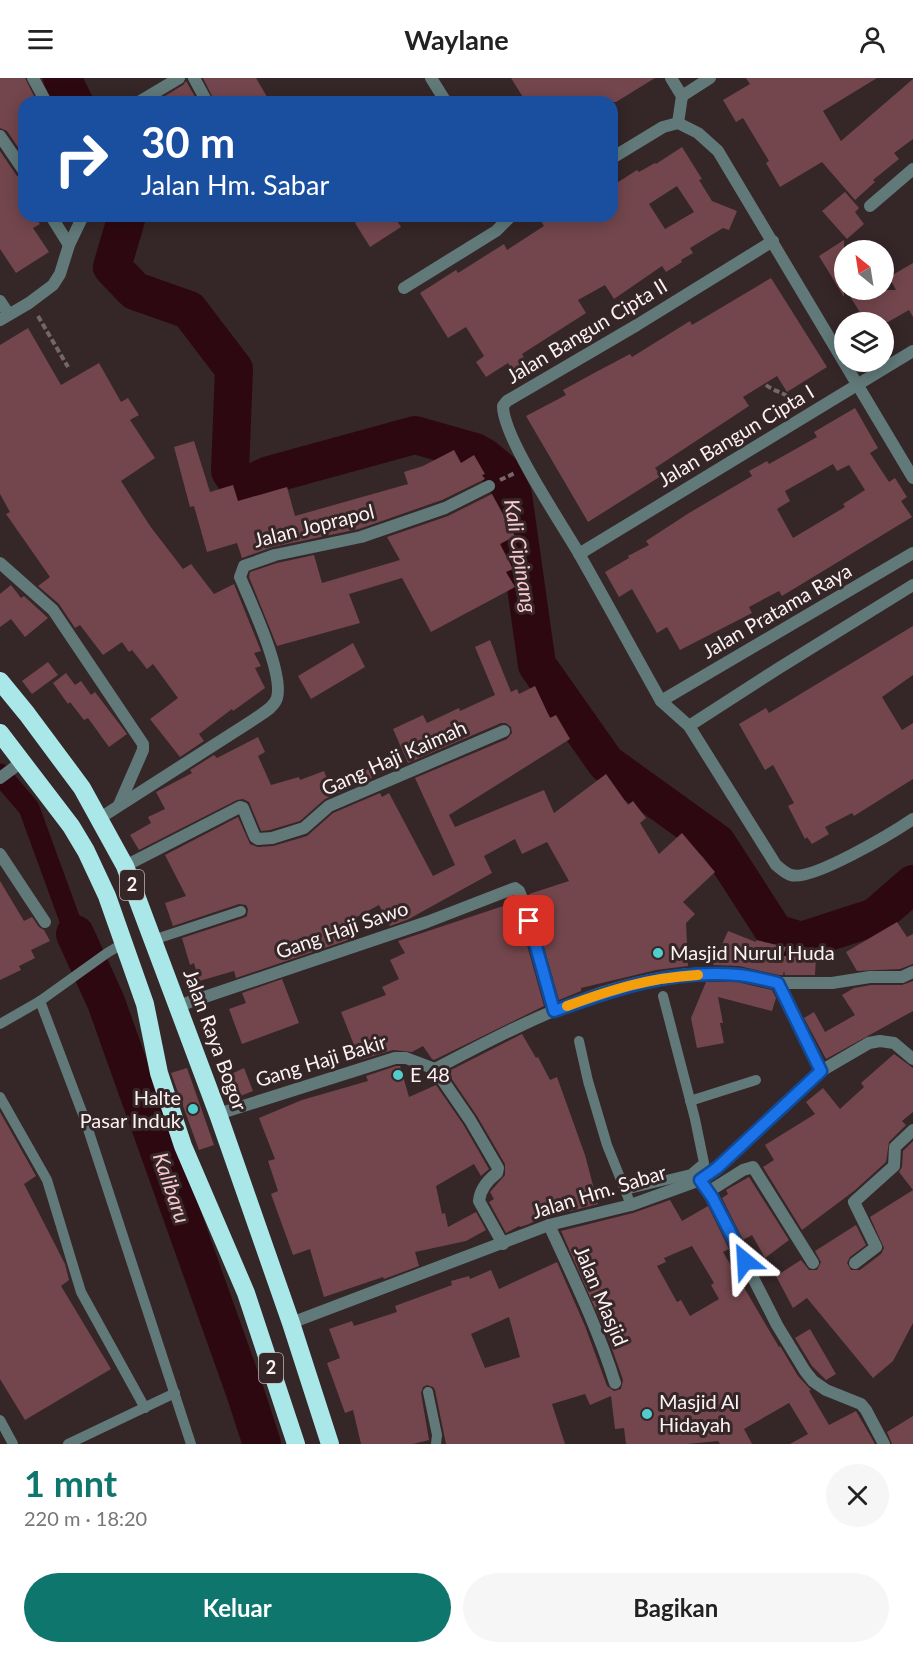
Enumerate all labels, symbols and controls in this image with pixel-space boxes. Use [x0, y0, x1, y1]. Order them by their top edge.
icon: menu [24, 23, 57, 56]
text: Waylane [404, 23, 509, 56]
icon: person [856, 23, 889, 56]
text: 30 m [141, 117, 235, 167]
icon: right [42, 120, 120, 198]
text: Jalan Hm. Sabar [141, 168, 329, 201]
north arrow [834, 240, 894, 300]
map controls [834, 240, 894, 372]
street label: Jalan Bangun Cipta II [502, 273, 671, 388]
button: layers [834, 312, 894, 372]
street label: Jalan Bangun Cipta I [653, 379, 818, 491]
water label: Kali Cipinang [500, 497, 543, 615]
street label: Jalan Joprapol [251, 498, 376, 552]
street label: Jalan Pratama Raya [698, 558, 855, 663]
street label: Gang Haji Kaimah [317, 714, 470, 800]
road number: 2 [120, 870, 144, 900]
street label: Gang Haji Sawo [272, 895, 411, 963]
pin [503, 895, 554, 946]
icon: arrive [512, 904, 545, 937]
place label: Masjid Nurul Huda [670, 940, 835, 964]
marker: Masjid Nurul Huda [651, 946, 665, 960]
street label: Jalan Raya Bogor [179, 965, 253, 1114]
street label: Gang Haji Bakir [252, 1029, 390, 1091]
place label: E 48 [410, 1062, 450, 1086]
marker: E 48 [391, 1068, 405, 1082]
place label: Halte Pasar Induk [80, 1085, 182, 1132]
marker: Halte Pasar Induk [186, 1102, 200, 1116]
water label: Kalibaru [149, 1149, 196, 1226]
street label: Jalan Hm. Sabar [529, 1159, 670, 1223]
position arrow [713, 1229, 777, 1293]
street label: Jalan Masjid [570, 1242, 634, 1349]
road number: 2 [259, 1353, 283, 1383]
place label: Masjid Al Hidayah [659, 1389, 739, 1436]
marker: Masjid Al Hidayah [640, 1407, 654, 1421]
text: 1 mnt [24, 1461, 117, 1505]
button: close [826, 1464, 889, 1527]
text: 220 m · 18:20 [24, 1506, 147, 1530]
button: Keluar [24, 1573, 451, 1642]
button: Bagikan [463, 1573, 889, 1642]

